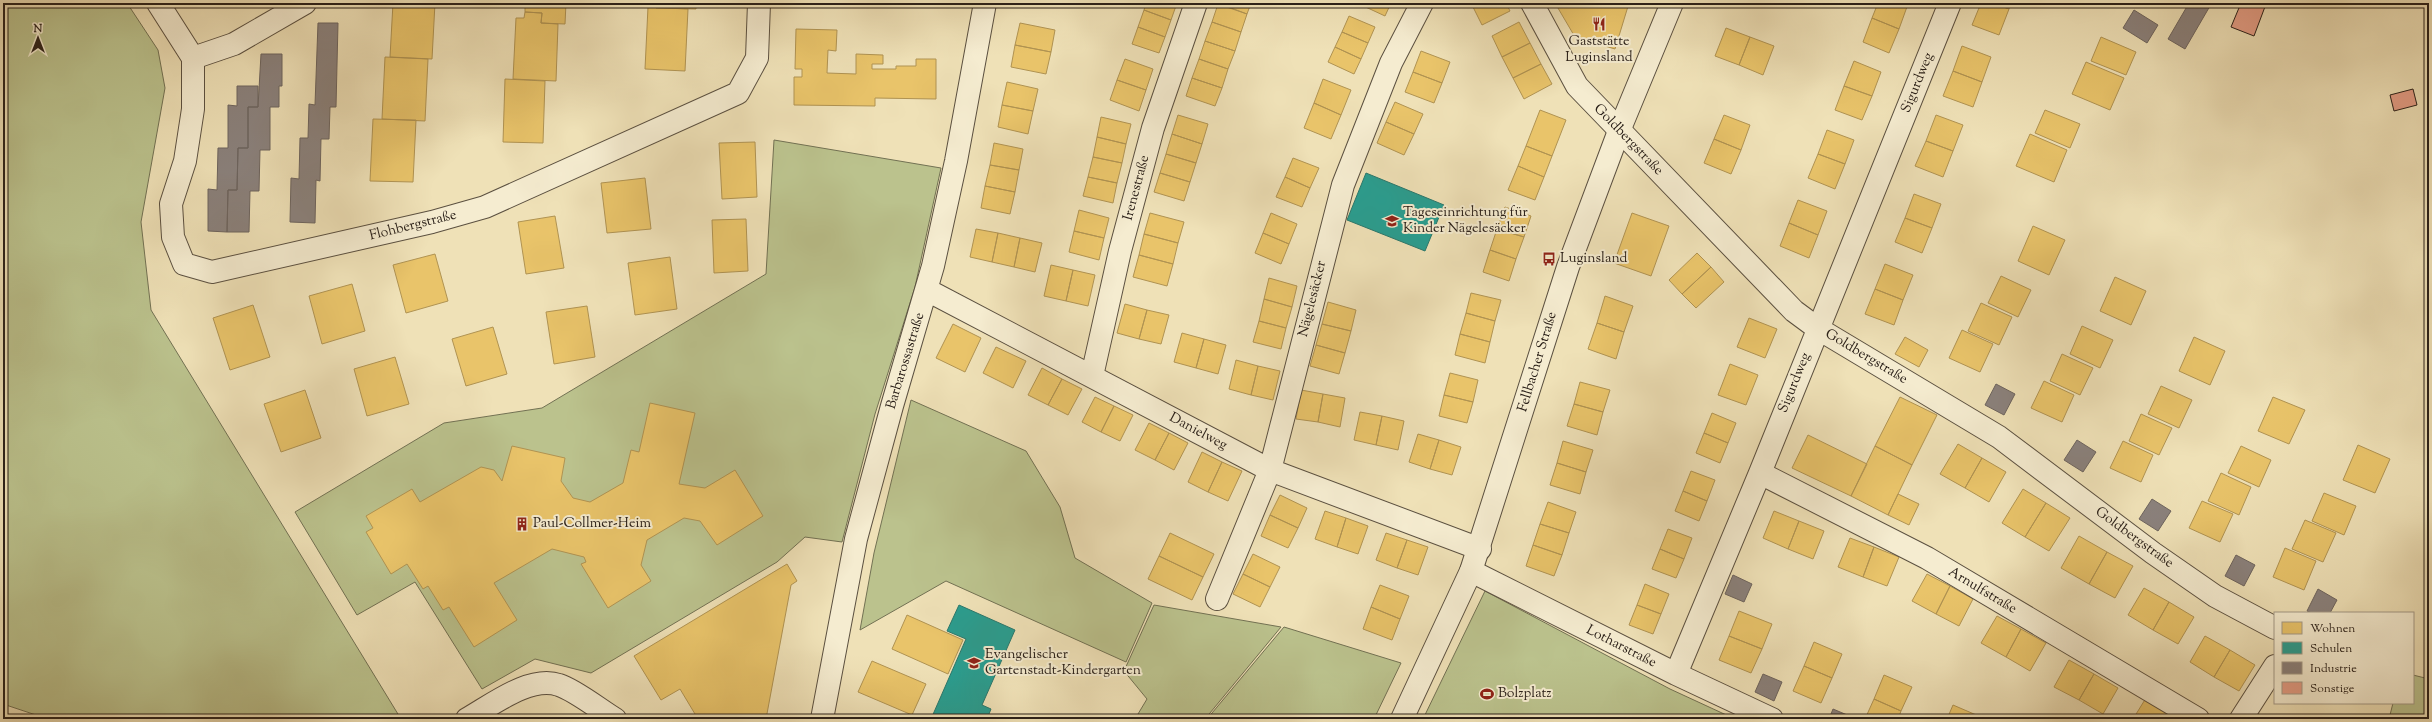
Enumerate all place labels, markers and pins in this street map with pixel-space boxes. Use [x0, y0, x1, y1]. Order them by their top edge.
restaurant icon: Gaststätte Luginsland [1591, 16, 1607, 32]
place label: Gaststätte Luginsland [1565, 32, 1633, 68]
place label: Tageseinrichtung für Kinder Nägelesäcker [1403, 203, 1528, 239]
school or university icon: Tageseinrichtung für Kinder Nägelesäcker [1384, 213, 1400, 229]
place label: Luginsland [1560, 249, 1628, 269]
bus stop icon: Luginsland [1541, 251, 1557, 267]
place label: Paul-Collmer-Heim [533, 514, 651, 534]
building icon: Paul-Collmer-Heim [514, 516, 530, 532]
place label: Evangelischer Gartenstadt-Kindergarten [985, 645, 1141, 681]
school or university icon: Evangelischer Gartenstadt-Kindergarten [966, 655, 982, 671]
place label: Bolzplatz [1498, 684, 1552, 704]
sports icon: Bolzplatz [1479, 686, 1495, 702]

